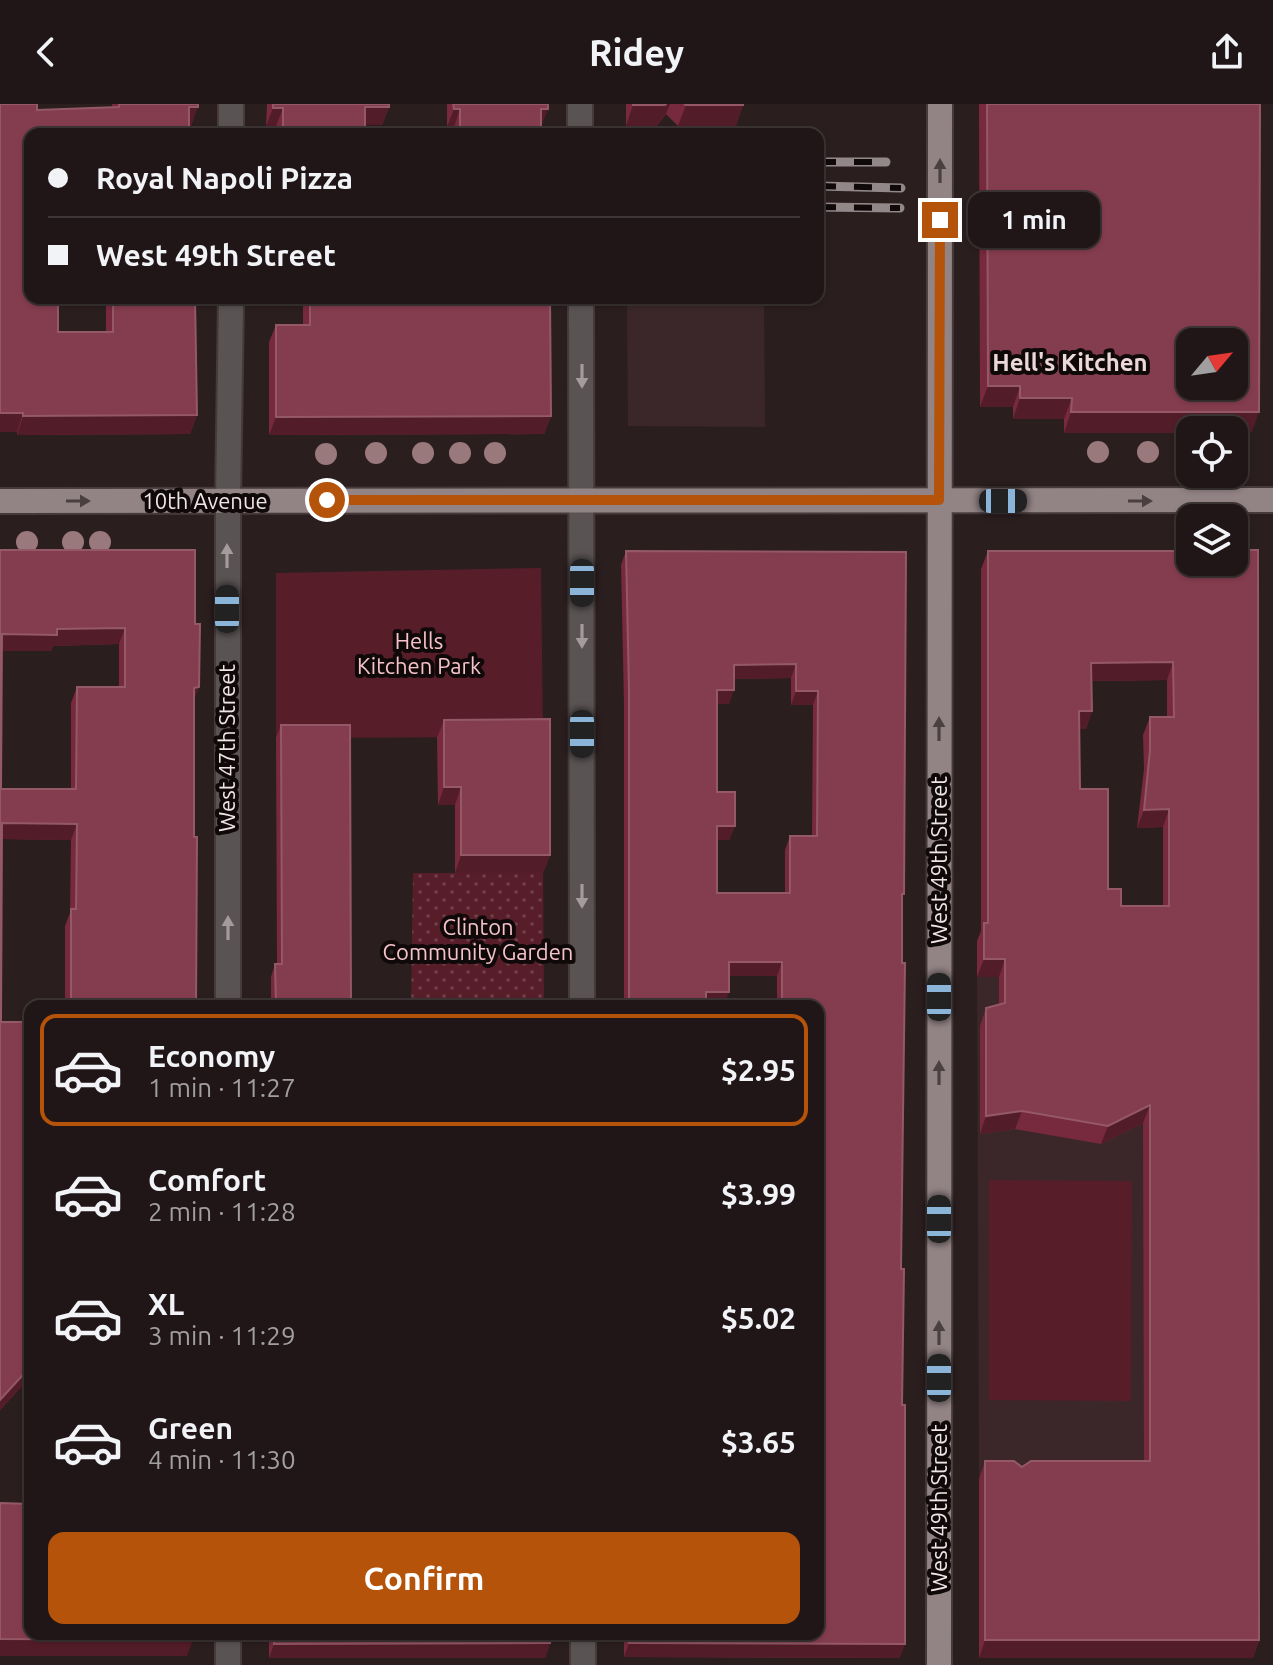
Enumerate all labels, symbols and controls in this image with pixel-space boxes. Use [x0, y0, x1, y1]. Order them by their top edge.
icon: back [24, 30, 68, 74]
icon: share [1205, 30, 1249, 74]
text: Ridey [589, 32, 684, 73]
one-way arrow [934, 158, 946, 183]
text: Royal Napoli Pizza [96, 161, 353, 195]
callout: 1 min [968, 192, 1100, 248]
route end [922, 202, 958, 238]
text: 1 min [1001, 205, 1067, 234]
text: West 49th Street [96, 238, 336, 272]
north arrow [1176, 328, 1248, 400]
map controls [1176, 328, 1248, 576]
district label: Hell's Kitchen [992, 349, 1148, 376]
one-way arrow [576, 364, 588, 389]
button: locate [1176, 416, 1248, 488]
route start [309, 482, 345, 518]
street label: 10th Avenue [142, 488, 268, 513]
car [979, 489, 1027, 513]
one-way arrow [66, 495, 91, 507]
one-way arrow [1128, 495, 1153, 507]
button: layers [1176, 504, 1248, 576]
one-way arrow [221, 543, 233, 568]
car [570, 559, 594, 607]
car [215, 585, 239, 633]
one-way arrow [576, 624, 588, 649]
park label: Hells Kitchen Park [357, 628, 481, 678]
street label: West 47th Street [214, 664, 239, 832]
car [570, 710, 594, 758]
one-way arrow [933, 716, 945, 741]
street label: West 49th Street [926, 776, 951, 944]
one-way arrow [576, 884, 588, 909]
park label: Clinton Community Garden [383, 914, 573, 964]
one-way arrow [222, 915, 234, 940]
car [927, 973, 951, 1021]
icon: car [52, 1034, 124, 1106]
text: Economy [148, 1039, 275, 1073]
text: $2.95 [721, 1053, 796, 1087]
one-way arrow [933, 1060, 945, 1085]
text: 1 min · 11:27 [148, 1073, 296, 1102]
icon: car [52, 1158, 124, 1230]
text: Comfort [148, 1163, 266, 1197]
text: $3.99 [721, 1177, 796, 1211]
car [927, 1195, 951, 1243]
text: 2 min · 11:28 [148, 1197, 296, 1226]
icon: car [52, 1282, 124, 1354]
text: XL [148, 1287, 184, 1321]
text: $5.02 [721, 1301, 796, 1335]
one-way arrow [933, 1320, 945, 1345]
text: 3 min · 11:29 [148, 1321, 296, 1350]
car [927, 1354, 951, 1402]
icon: car [52, 1406, 124, 1478]
text: Green [148, 1411, 233, 1445]
street label: West 49th Street [926, 1424, 951, 1592]
text: $3.65 [721, 1425, 796, 1459]
text: 4 min · 11:30 [148, 1445, 296, 1474]
button: Confirm [48, 1532, 800, 1624]

